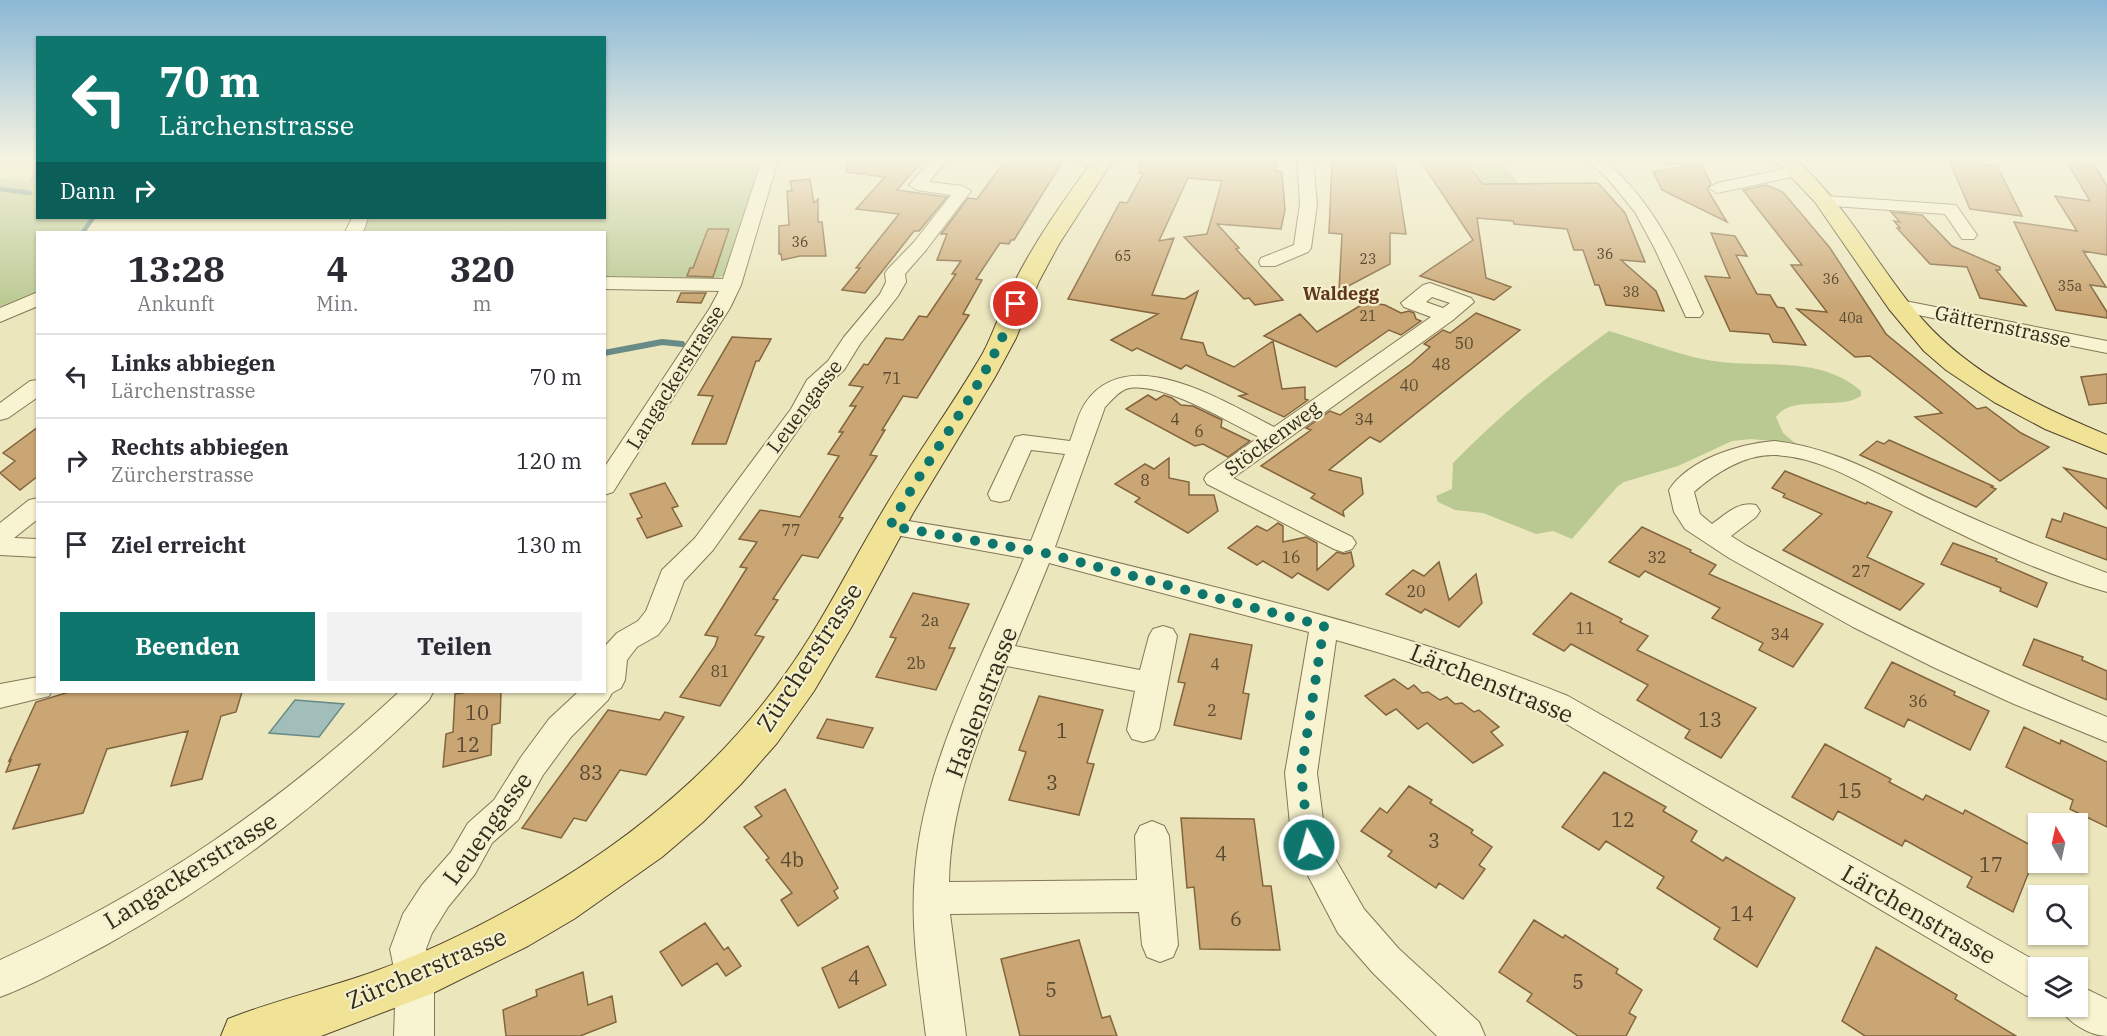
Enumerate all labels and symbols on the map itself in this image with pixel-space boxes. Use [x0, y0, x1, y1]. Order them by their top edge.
house number: 36 [792, 233, 808, 251]
house number: 36 [1597, 245, 1613, 263]
house number: 65 [1115, 247, 1131, 265]
house number: 23 [1360, 250, 1376, 268]
house number: 36 [1823, 270, 1839, 288]
house number: 35a [2058, 277, 2083, 295]
pin [990, 278, 1041, 329]
district label: Waldegg [1303, 282, 1380, 305]
house number: 38 [1623, 283, 1639, 301]
street label: Gätternstrasse [1933, 298, 2073, 354]
street label: Langackerstrasse [620, 300, 730, 454]
house number: 21 [1360, 307, 1376, 325]
house number: 40a [1839, 309, 1864, 327]
house number: 50 [1454, 333, 1474, 353]
street label: Leuengasse [760, 354, 848, 458]
house number: 48 [1431, 354, 1451, 374]
house number: 71 [882, 368, 902, 388]
house number: 40 [1399, 375, 1419, 395]
street label: Stöckenweg [1219, 394, 1325, 482]
house number: 4 [1170, 409, 1180, 429]
house number: 34 [1354, 409, 1374, 429]
house number: 6 [1194, 421, 1204, 441]
house number: 8 [1140, 470, 1150, 490]
house number: 77 [781, 520, 801, 540]
house number: 16 [1281, 547, 1301, 567]
house number: 32 [1647, 547, 1667, 567]
house number: 27 [1851, 561, 1871, 581]
street label: Zürcherstrasse [749, 576, 869, 738]
house number: 20 [1406, 581, 1426, 601]
house number: 2a [921, 610, 939, 630]
house number: 11 [1575, 618, 1595, 638]
street label: Haslenstrasse [938, 622, 1024, 782]
house number: 34 [1770, 624, 1790, 644]
street label: Lärchenstrasse [1406, 636, 1578, 730]
house number: 2b [906, 653, 926, 673]
house number: 4 [1210, 654, 1220, 674]
house number: 81 [710, 661, 730, 681]
house number: 36 [1908, 691, 1928, 711]
house number: 10 [465, 699, 489, 726]
house number: 2 [1207, 700, 1217, 720]
house number: 13 [1698, 706, 1722, 733]
house number: 1 [1056, 717, 1068, 744]
house number: 12 [456, 731, 480, 758]
house number: 83 [579, 759, 603, 786]
street label: Leuengasse [435, 765, 539, 891]
house number: 3 [1046, 769, 1058, 796]
house number: 15 [1838, 777, 1862, 804]
street label: Langackerstrasse [97, 804, 283, 936]
house number: 12 [1611, 806, 1635, 833]
position arrow [1277, 813, 1341, 877]
north arrow [2028, 813, 2088, 873]
house number: 3 [1428, 827, 1440, 854]
house number: 4 [1215, 840, 1227, 867]
house number: 4b [780, 846, 804, 873]
house number: 17 [1979, 851, 2003, 878]
street label: Lärchenstrasse [1836, 857, 2002, 971]
house number: 14 [1730, 900, 1754, 927]
house number: 6 [1230, 905, 1242, 932]
street label: Zürcherstrasse [341, 920, 511, 1016]
house number: 4 [848, 964, 860, 991]
house number: 5 [1572, 968, 1584, 995]
house number: 5 [1045, 976, 1057, 1003]

